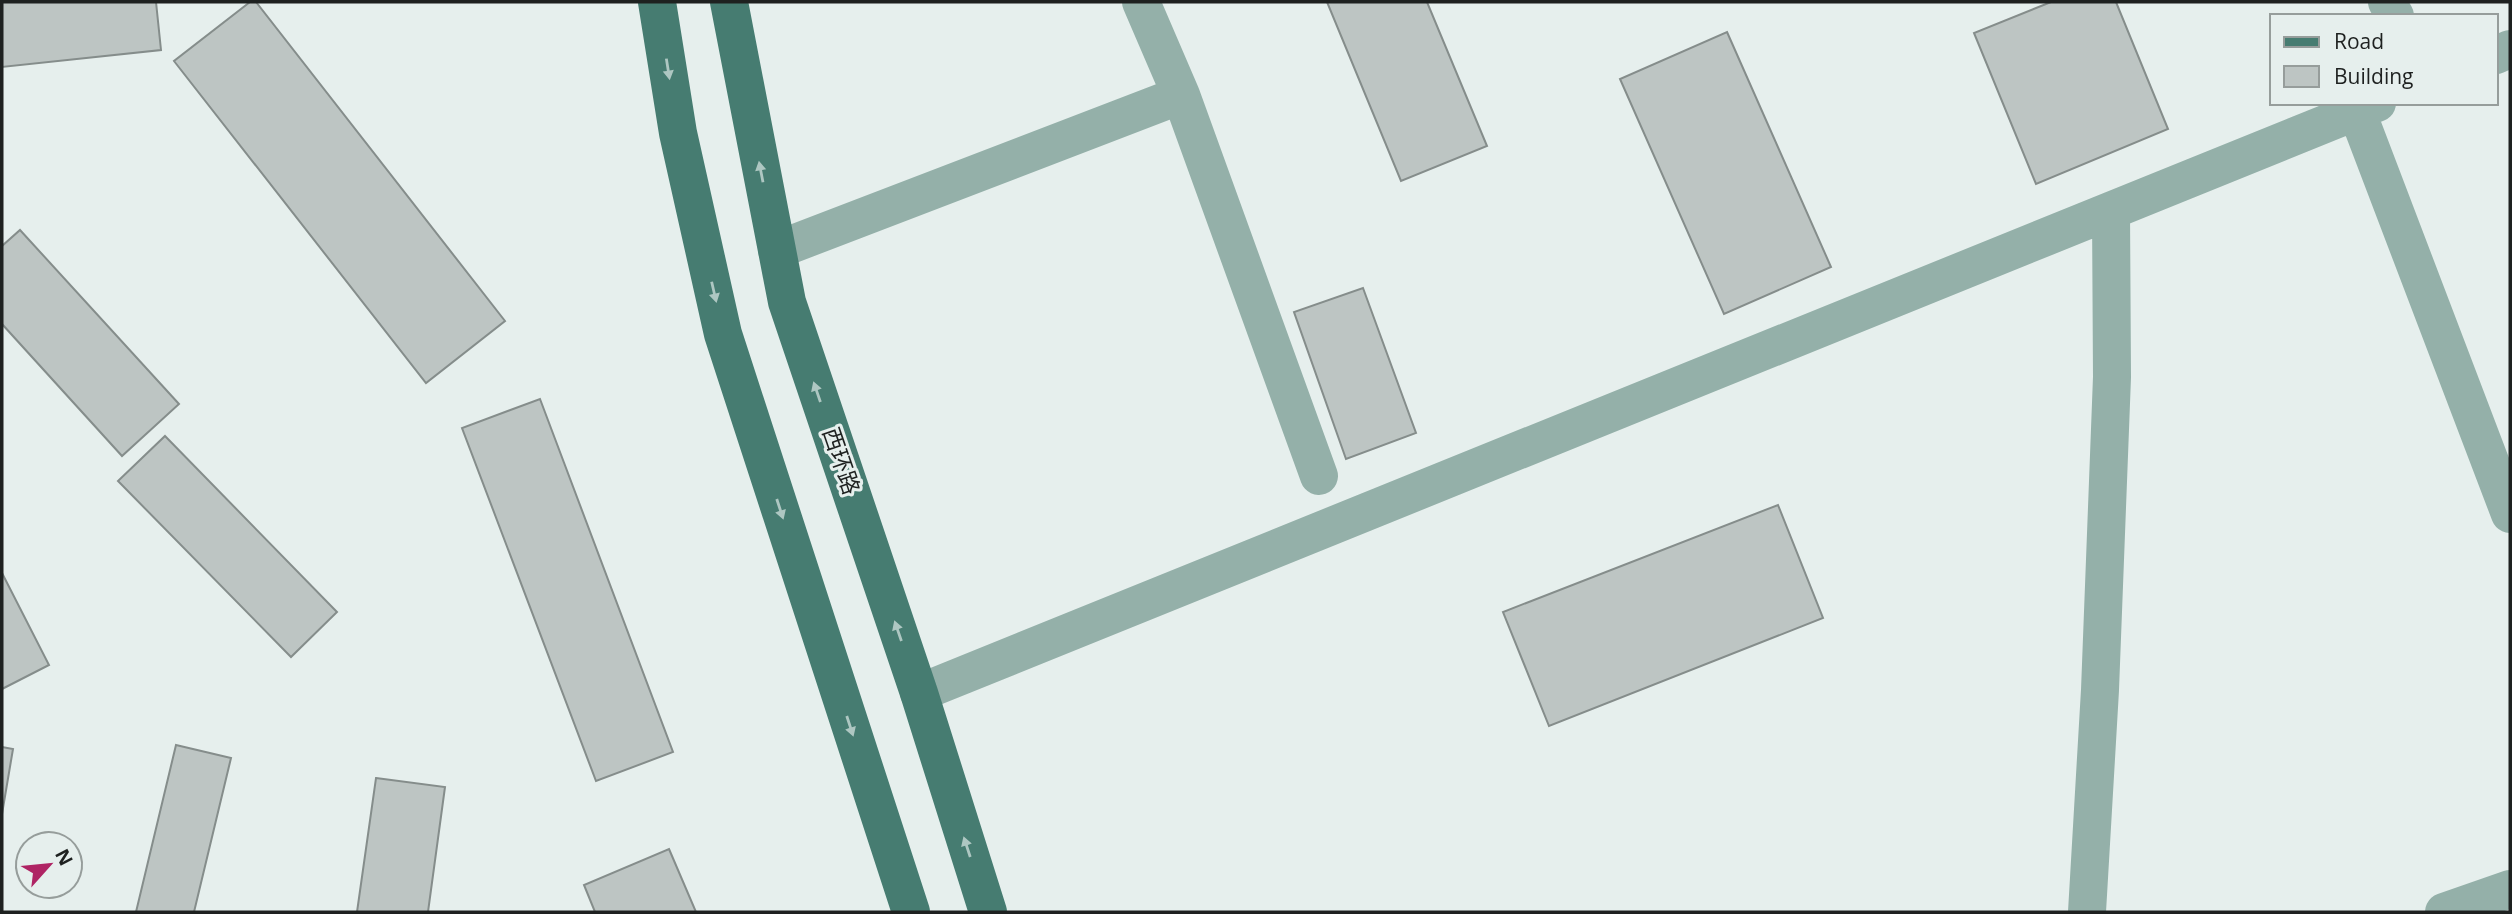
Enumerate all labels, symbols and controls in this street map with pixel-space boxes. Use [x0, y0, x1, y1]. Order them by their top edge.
legend [2270, 14, 2498, 105]
text: Road [2334, 27, 2384, 55]
one-way arrow [663, 58, 674, 80]
text: Building [2334, 62, 2413, 90]
one-way arrow [756, 161, 767, 183]
one-way arrow [709, 281, 720, 303]
one-way arrow [812, 381, 822, 402]
street label: 西环路 [816, 423, 868, 499]
one-way arrow [775, 499, 786, 520]
one-way arrow [892, 620, 902, 641]
one-way arrow [845, 716, 855, 737]
north arrow [14, 830, 84, 900]
one-way arrow [962, 836, 972, 857]
text: N [49, 844, 79, 870]

